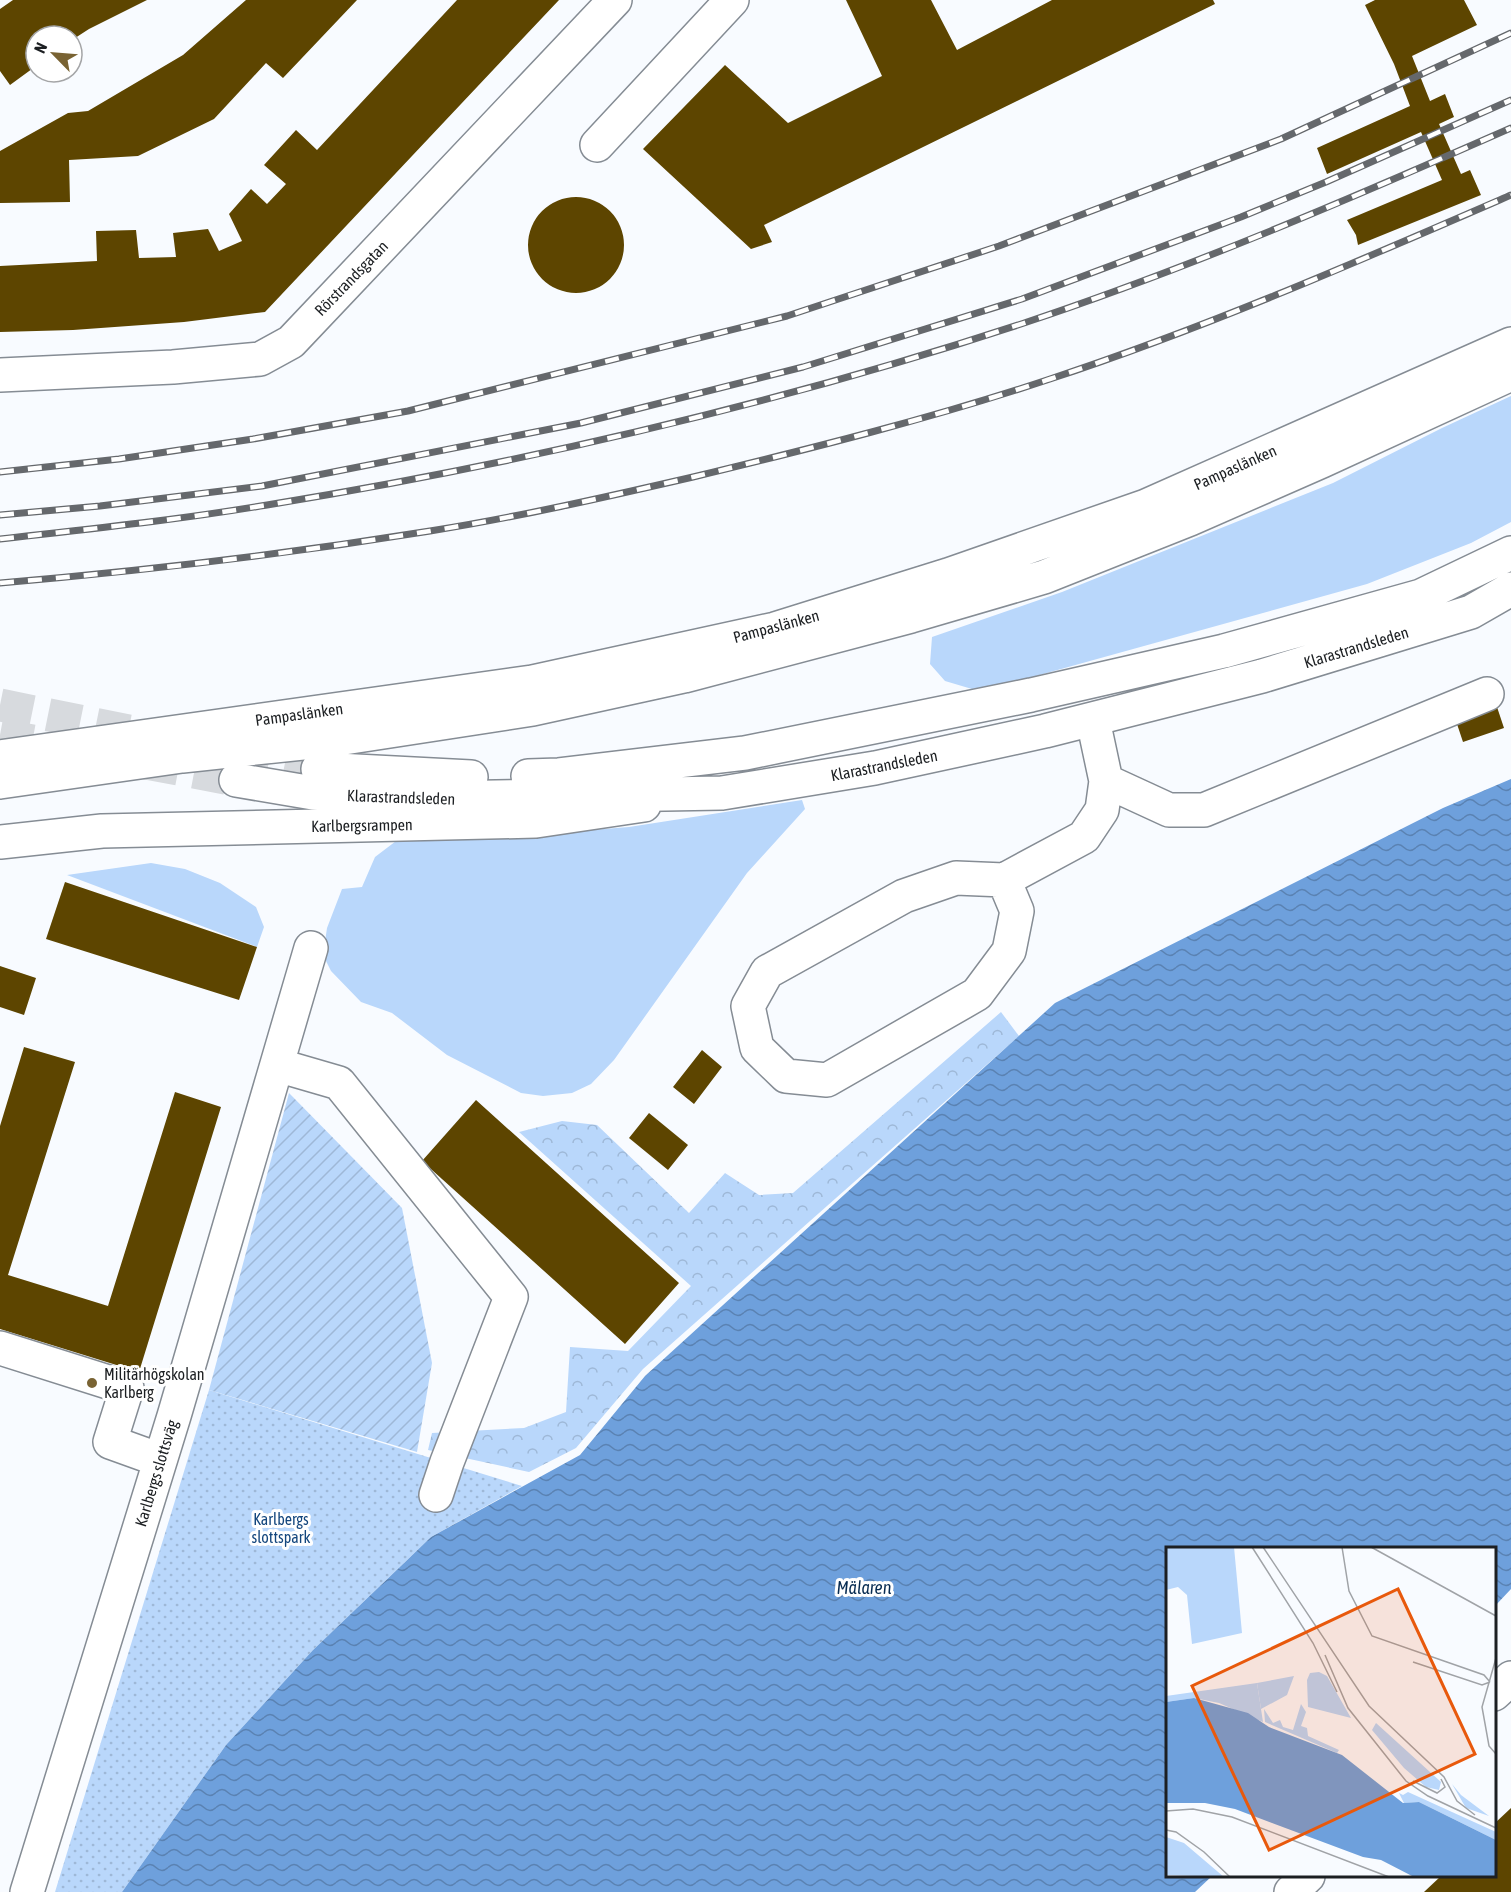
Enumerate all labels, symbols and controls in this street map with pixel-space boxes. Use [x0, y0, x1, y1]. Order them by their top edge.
north arrow [24, 24, 84, 84]
text: N [30, 40, 51, 56]
street label: Rörstrandsgatan [311, 237, 392, 320]
street label: Pampaslänken [1191, 441, 1279, 494]
street label: Pampaslänken [731, 606, 821, 647]
street label: Klarastrandsleden [1302, 623, 1410, 671]
street label: Pampaslänken [254, 699, 344, 730]
street label: Klarastrandsleden [829, 746, 939, 784]
street label: Klarastrandsleden [347, 786, 455, 808]
street label: Karlbergsrampen [311, 815, 413, 836]
place label: Militärhögskolan Karlberg [104, 1365, 205, 1402]
marker: Militärhögskolan Karlberg [85, 1376, 99, 1390]
street label: Karlbergs slottsväg [131, 1417, 182, 1529]
park label: Karlbergs slottspark [252, 1510, 310, 1547]
inset map [1166, 1547, 1496, 1877]
water label: Mälaren [837, 1577, 892, 1598]

